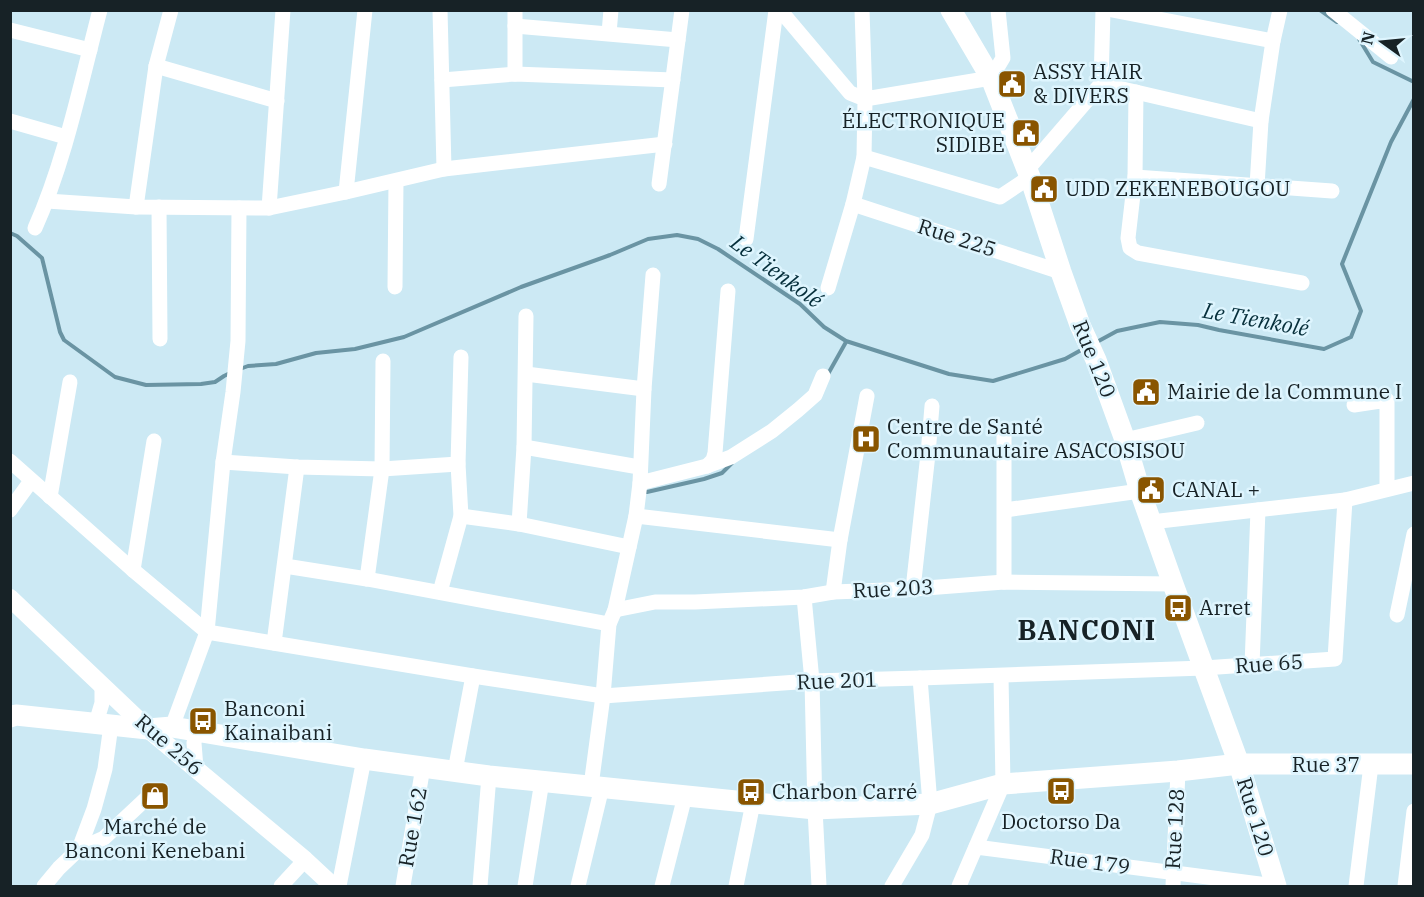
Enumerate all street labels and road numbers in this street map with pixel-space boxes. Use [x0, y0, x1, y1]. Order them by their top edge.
street label: Rue 225 [914, 211, 1000, 263]
street label: Rue 120 [1067, 316, 1123, 401]
street label: Rue 203 [852, 572, 934, 604]
street label: Rue 65 [1234, 647, 1304, 679]
street label: Rue 201 [796, 665, 878, 695]
street label: Rue 256 [130, 707, 209, 781]
street label: Rue 37 [1292, 750, 1360, 778]
street label: Rue 120 [1231, 774, 1281, 860]
street label: Rue 162 [391, 785, 433, 869]
street label: Rue 128 [1158, 788, 1190, 870]
street label: Rue 179 [1048, 842, 1132, 881]

